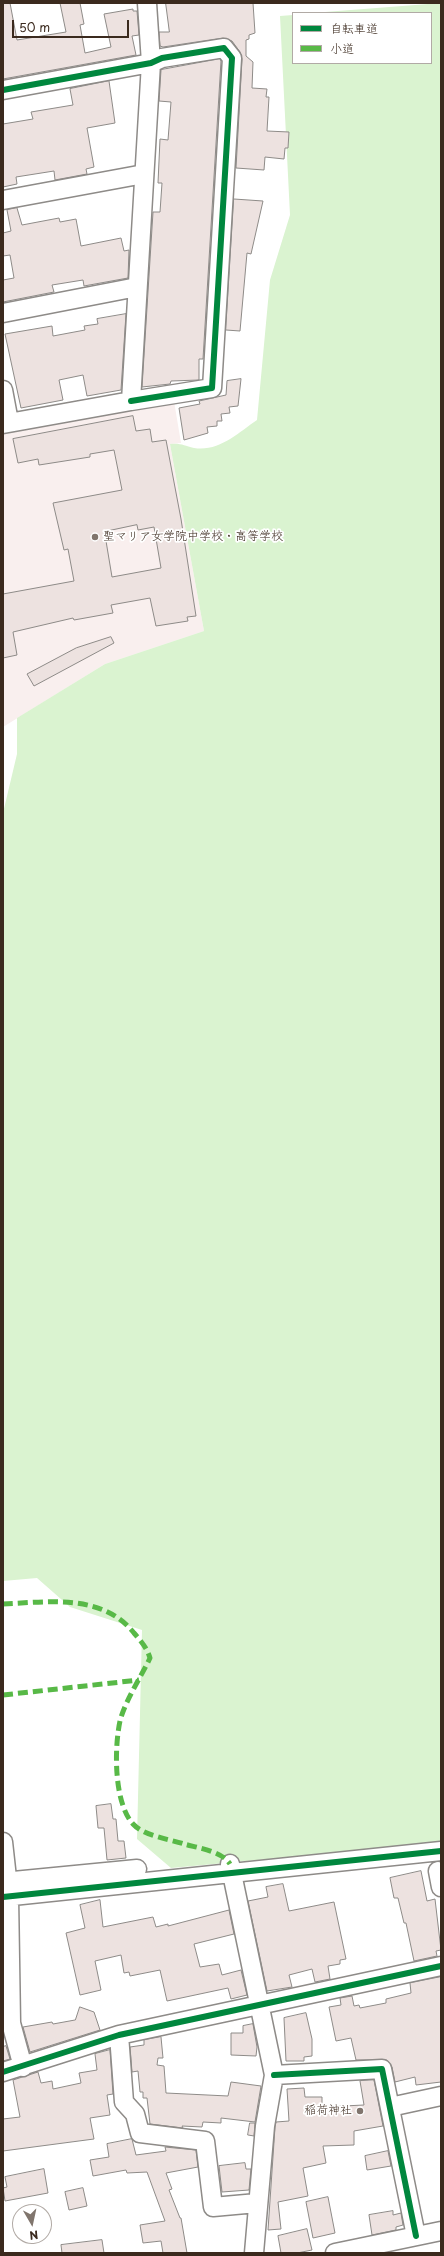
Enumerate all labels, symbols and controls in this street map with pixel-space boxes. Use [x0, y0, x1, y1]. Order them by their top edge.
scale bar [14, 12, 131, 38]
legend [292, 12, 432, 64]
text: 50 m [19, 18, 50, 36]
text: 自転車道 [330, 19, 378, 37]
text: 小道 [330, 39, 354, 57]
place label: 聖マリア女学院中学校・高等学校 [103, 530, 283, 544]
marker: 聖マリア女学院中学校・高等学校 [90, 532, 100, 542]
place label: 稲荷神社 [304, 2104, 352, 2118]
marker: 稲荷神社 [355, 2106, 365, 2116]
north arrow [12, 2204, 52, 2244]
text: N [28, 2226, 39, 2244]

